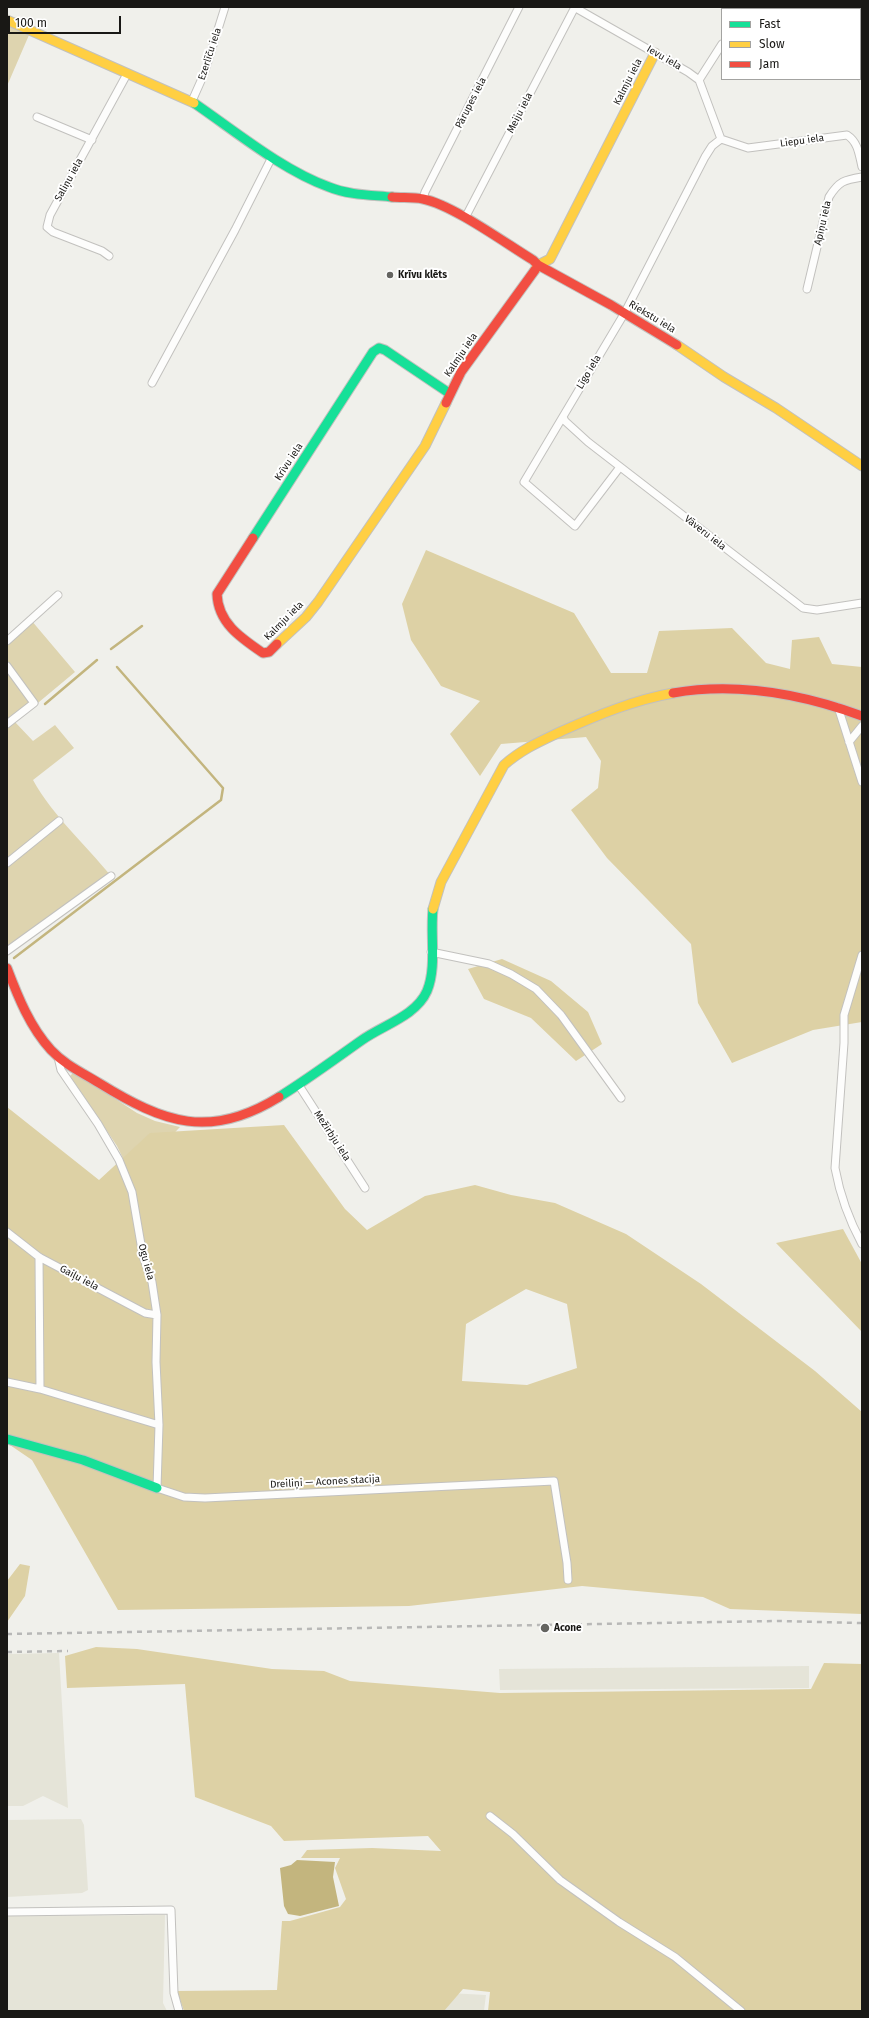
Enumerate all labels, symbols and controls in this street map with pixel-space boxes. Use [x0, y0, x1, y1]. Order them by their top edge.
scale bar [10, 8, 123, 34]
legend [721, 8, 861, 80]
text: 100 m [15, 16, 47, 30]
text: Fast [759, 17, 781, 31]
street label: Ezerlīču iela [196, 26, 224, 82]
text: Slow [759, 37, 785, 51]
street label: Ievu iela [644, 43, 684, 73]
street label: Kalmju iela [611, 57, 645, 107]
text: Jam [759, 57, 779, 71]
street label: Pārupes iela [453, 75, 489, 131]
street label: Meiju iela [505, 91, 535, 135]
street label: Liepu iela [779, 132, 825, 150]
street label: Saliņu iela [52, 156, 86, 204]
street label: Apiņu iela [812, 200, 834, 246]
place label: Krīvu klēts [398, 269, 447, 281]
marker: Krīvu klēts [385, 270, 395, 280]
street label: Riekstu iela [626, 298, 678, 336]
street label: Kalmju iela [442, 331, 480, 379]
street label: Līgo iela [574, 353, 604, 391]
street label: Krīvu iela [272, 441, 306, 483]
street label: Vāveru iela [682, 513, 728, 553]
street label: Kalmju iela [262, 599, 306, 643]
street label: Mežirbju iela [311, 1108, 353, 1164]
street label: Ogu iela [135, 1243, 157, 1281]
street label: Gaiļu iela [57, 1263, 101, 1293]
street label: Dreiliņi — Acones stacija [270, 1473, 380, 1491]
marker: Acone [539, 1622, 551, 1634]
place label: Acone [554, 1622, 582, 1634]

